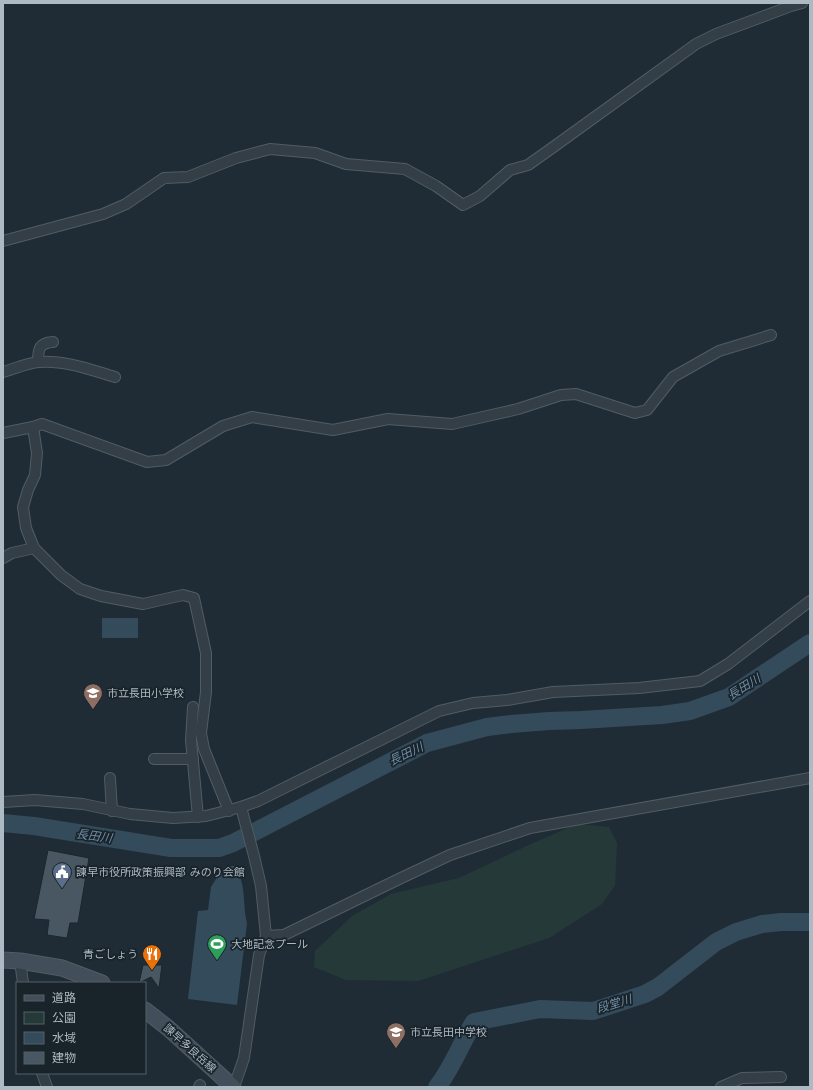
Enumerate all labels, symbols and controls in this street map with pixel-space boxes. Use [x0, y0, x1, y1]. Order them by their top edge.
water label: 長田川 [725, 670, 765, 702]
school or university icon: 市立長田小学校 [82, 682, 104, 710]
place label: 市立長田小学校 [107, 687, 184, 700]
water label: 長田川 [387, 739, 427, 768]
water label: 長田川 [75, 827, 115, 846]
public building icon: 諫早市役所政策振興部 みのり会館 [51, 861, 73, 889]
place label: 諫早市役所政策振興部 みのり会館 [76, 866, 245, 879]
sports icon: 大地記念プール [206, 933, 228, 961]
place label: 大地記念プール [231, 938, 308, 951]
restaurant icon: 青ごしょう [141, 943, 163, 971]
place label: 青ごしょう [83, 948, 138, 961]
legend [16, 982, 146, 1074]
text: 道路 [52, 991, 76, 1005]
water label: 段堂川 [595, 991, 635, 1016]
text: 公園 [52, 1011, 76, 1025]
street label: 諫早多良岳線 [161, 1021, 219, 1075]
school or university icon: 市立長田中学校 [385, 1021, 407, 1049]
place label: 市立長田中学校 [410, 1026, 487, 1039]
text: 水域 [52, 1031, 76, 1045]
text: 建物 [52, 1051, 76, 1065]

